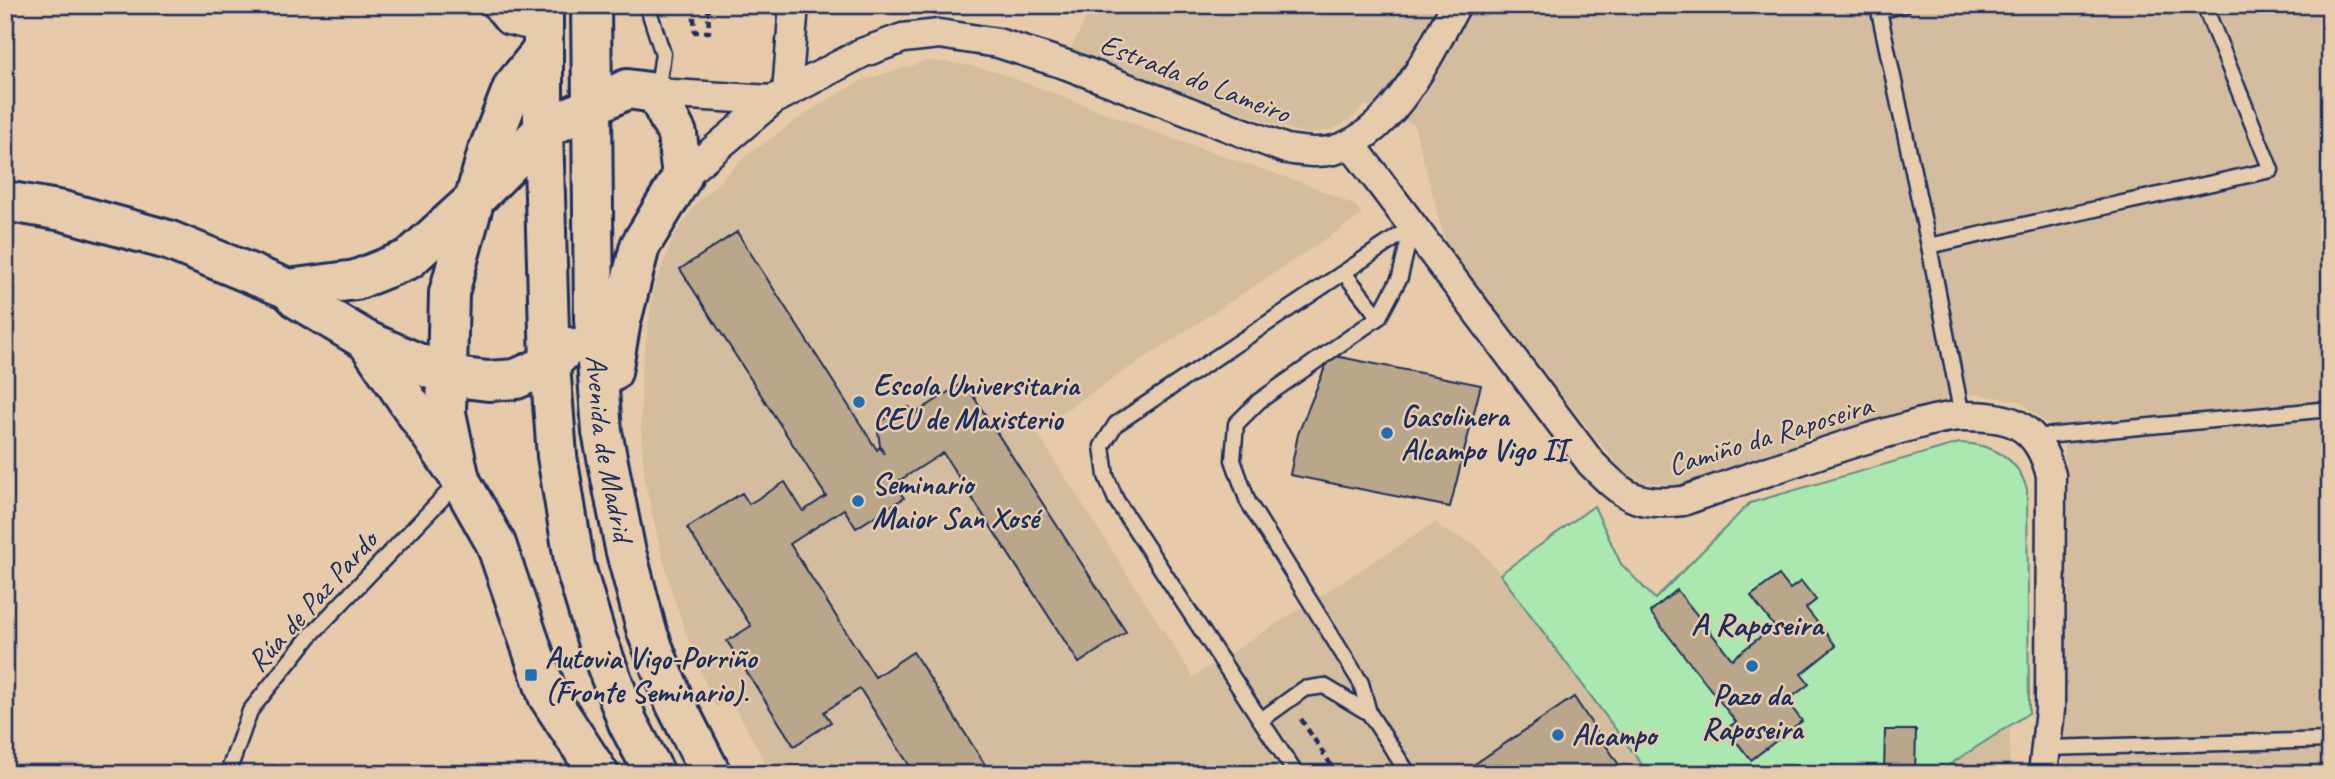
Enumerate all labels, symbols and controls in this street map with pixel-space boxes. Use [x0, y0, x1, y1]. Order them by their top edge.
street label: Estrada do Lameiro [1095, 24, 1297, 132]
street label: Avenida de Madrid [578, 354, 643, 548]
place label: Escola Universitaria CEU de Maxisterio [873, 366, 1081, 438]
street label: Camiño da Raposeira [1663, 385, 1878, 484]
marker: Escola Universitaria CEU de Maxisterio [851, 394, 867, 410]
place label: Gasolinera Alcampo Vigo II [1401, 397, 1573, 469]
marker: Gasolinera Alcampo Vigo II [1379, 425, 1395, 441]
place label: Seminario Maior San Xosé [872, 465, 1042, 537]
marker: Seminario Maior San Xosé [850, 493, 866, 509]
street label: Rúa de Paz Pardo [239, 520, 388, 680]
district label: A Raposeira [1691, 604, 1826, 645]
place label: Autovia Vigo-Porriño (Fronte Seminario). [545, 639, 758, 711]
marker: Pazo da Raposeira [1744, 658, 1760, 674]
marker: Autovia Vigo-Porriño (Fronte Seminario). [523, 667, 539, 683]
place label: Pazo da Raposeira [1701, 676, 1805, 748]
place label: Alcampo [1572, 716, 1659, 754]
marker: Alcampo [1550, 727, 1566, 743]

